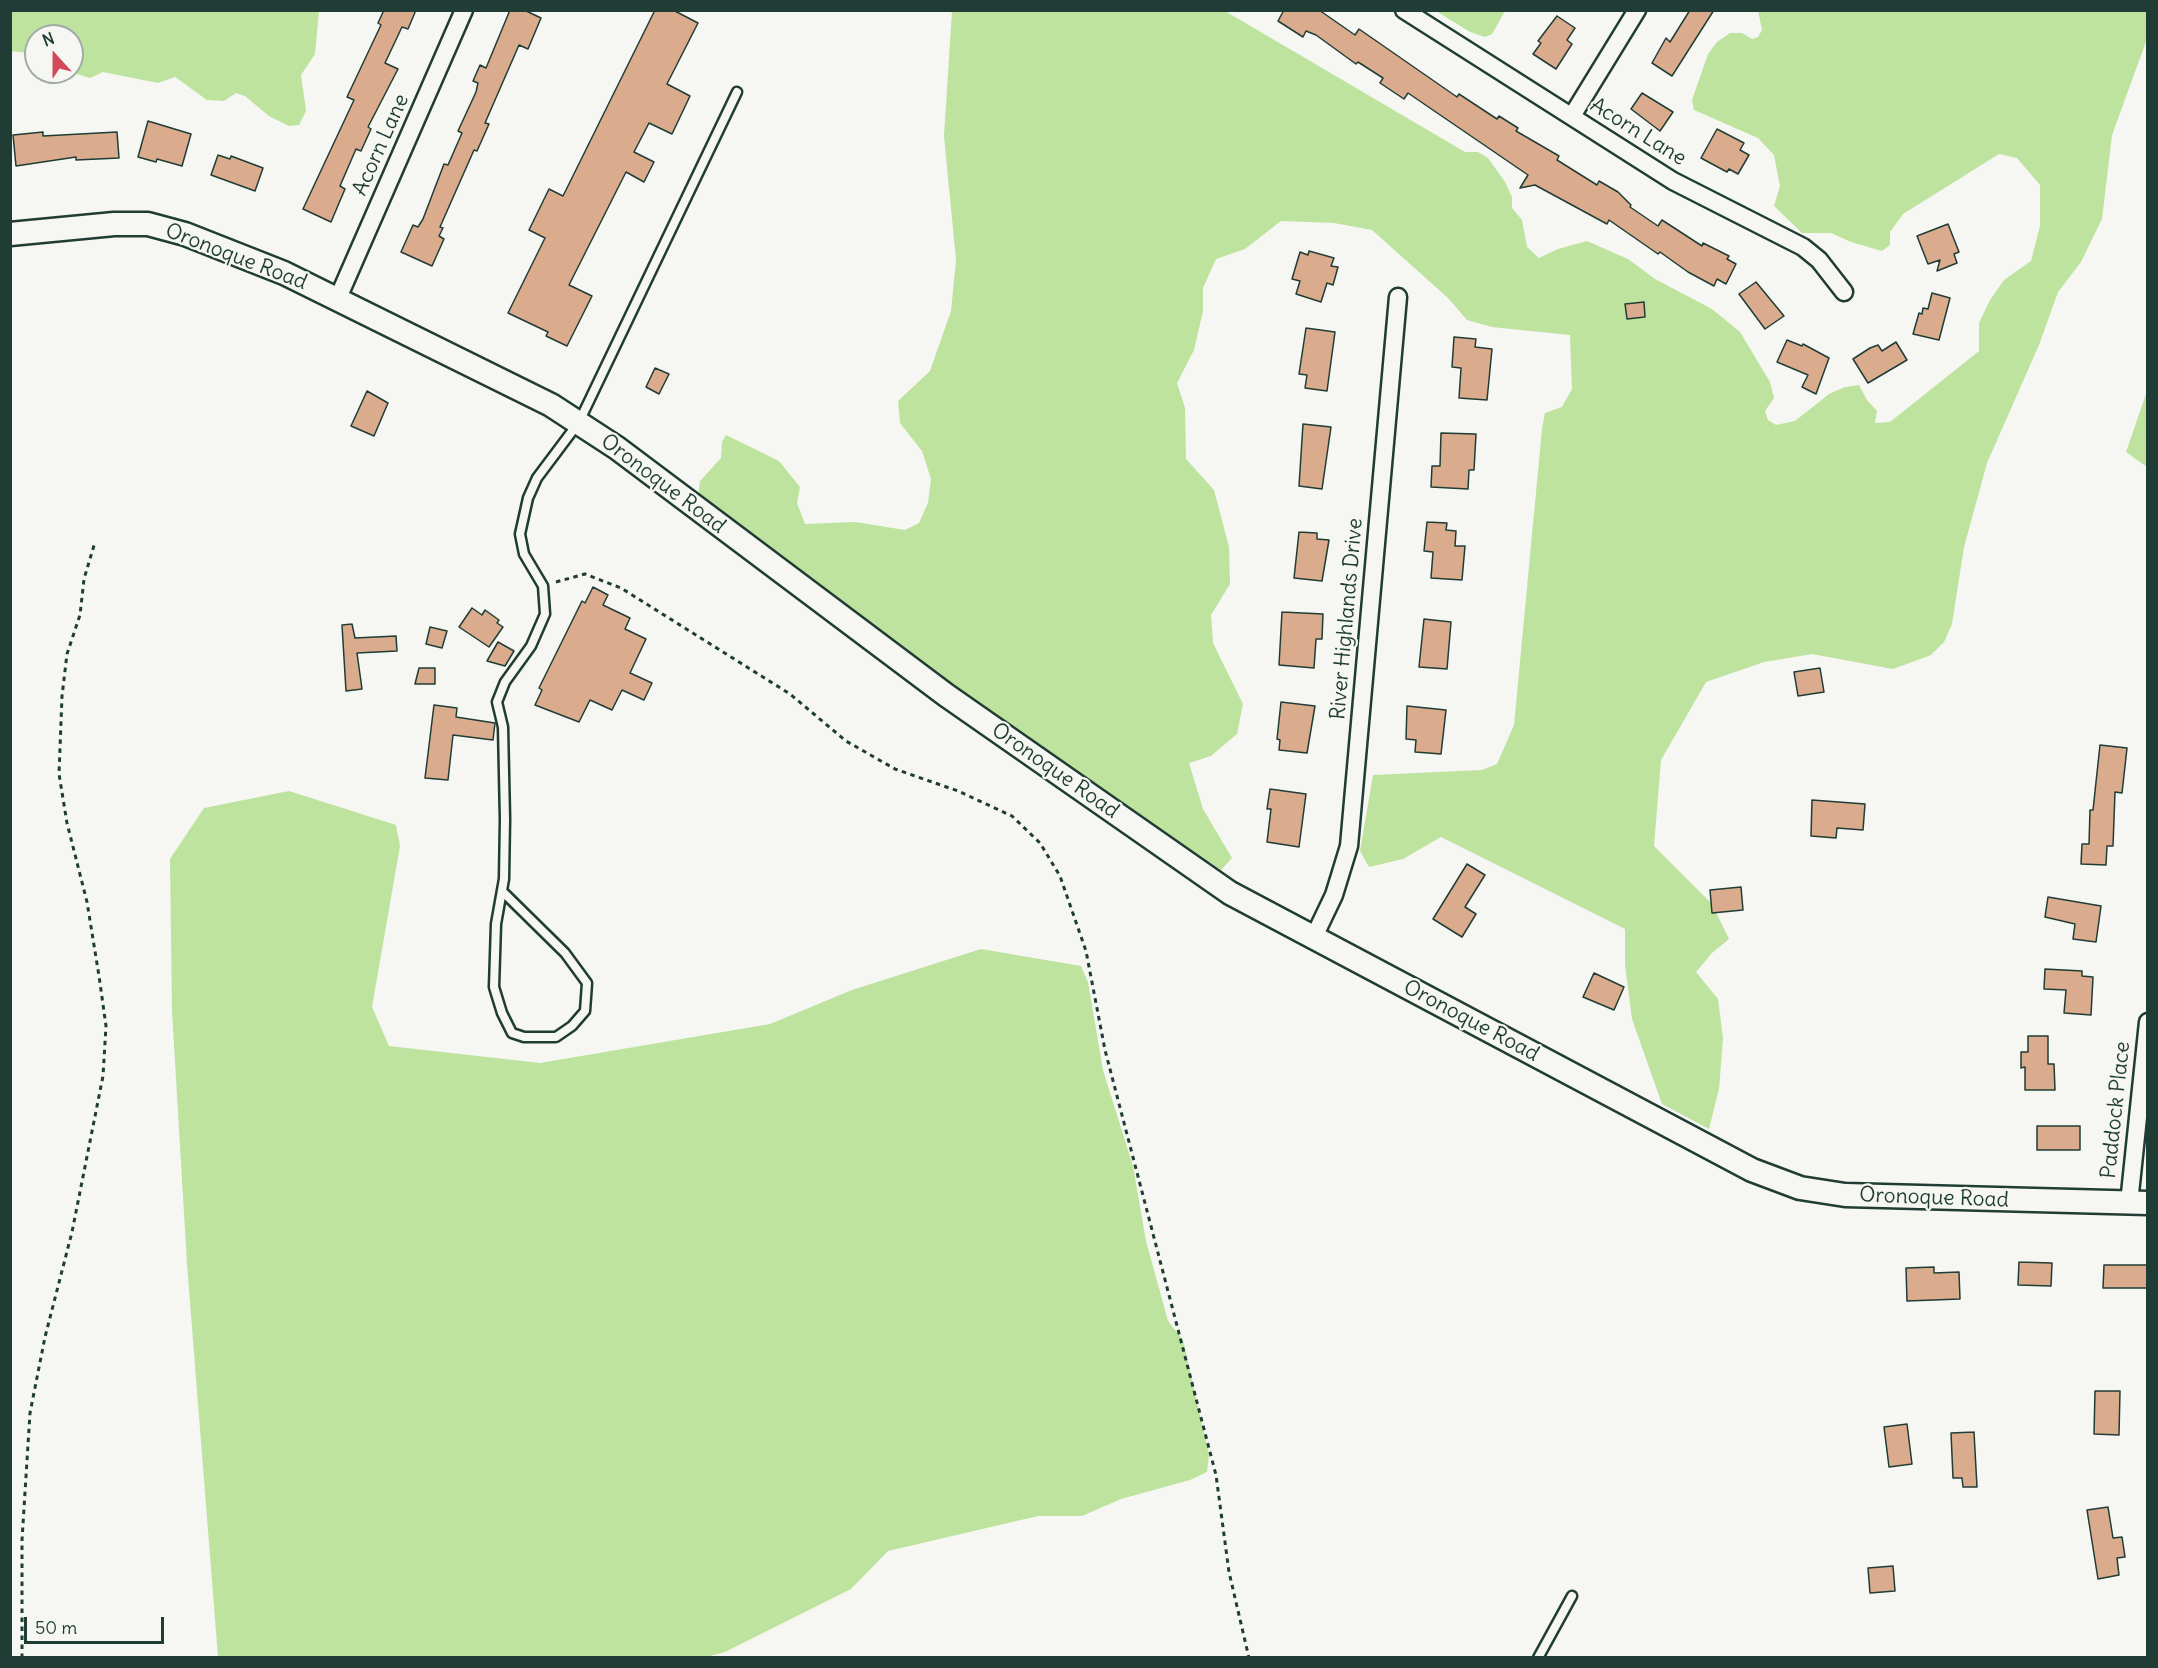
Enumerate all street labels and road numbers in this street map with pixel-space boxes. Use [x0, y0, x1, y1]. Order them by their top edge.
street label: Acorn Lane [347, 90, 415, 200]
street label: Acorn Lane [1585, 93, 1691, 171]
street label: Oronoque Road [162, 218, 310, 296]
street label: Oronoque Road [596, 429, 730, 539]
street label: River Highlands Drive [1326, 517, 1368, 721]
street label: Oronoque Road [986, 718, 1124, 824]
street label: Oronoque Road [1399, 975, 1543, 1067]
street label: Paddock Place [2096, 1040, 2136, 1180]
street label: Oronoque Road [1859, 1183, 2009, 1213]

